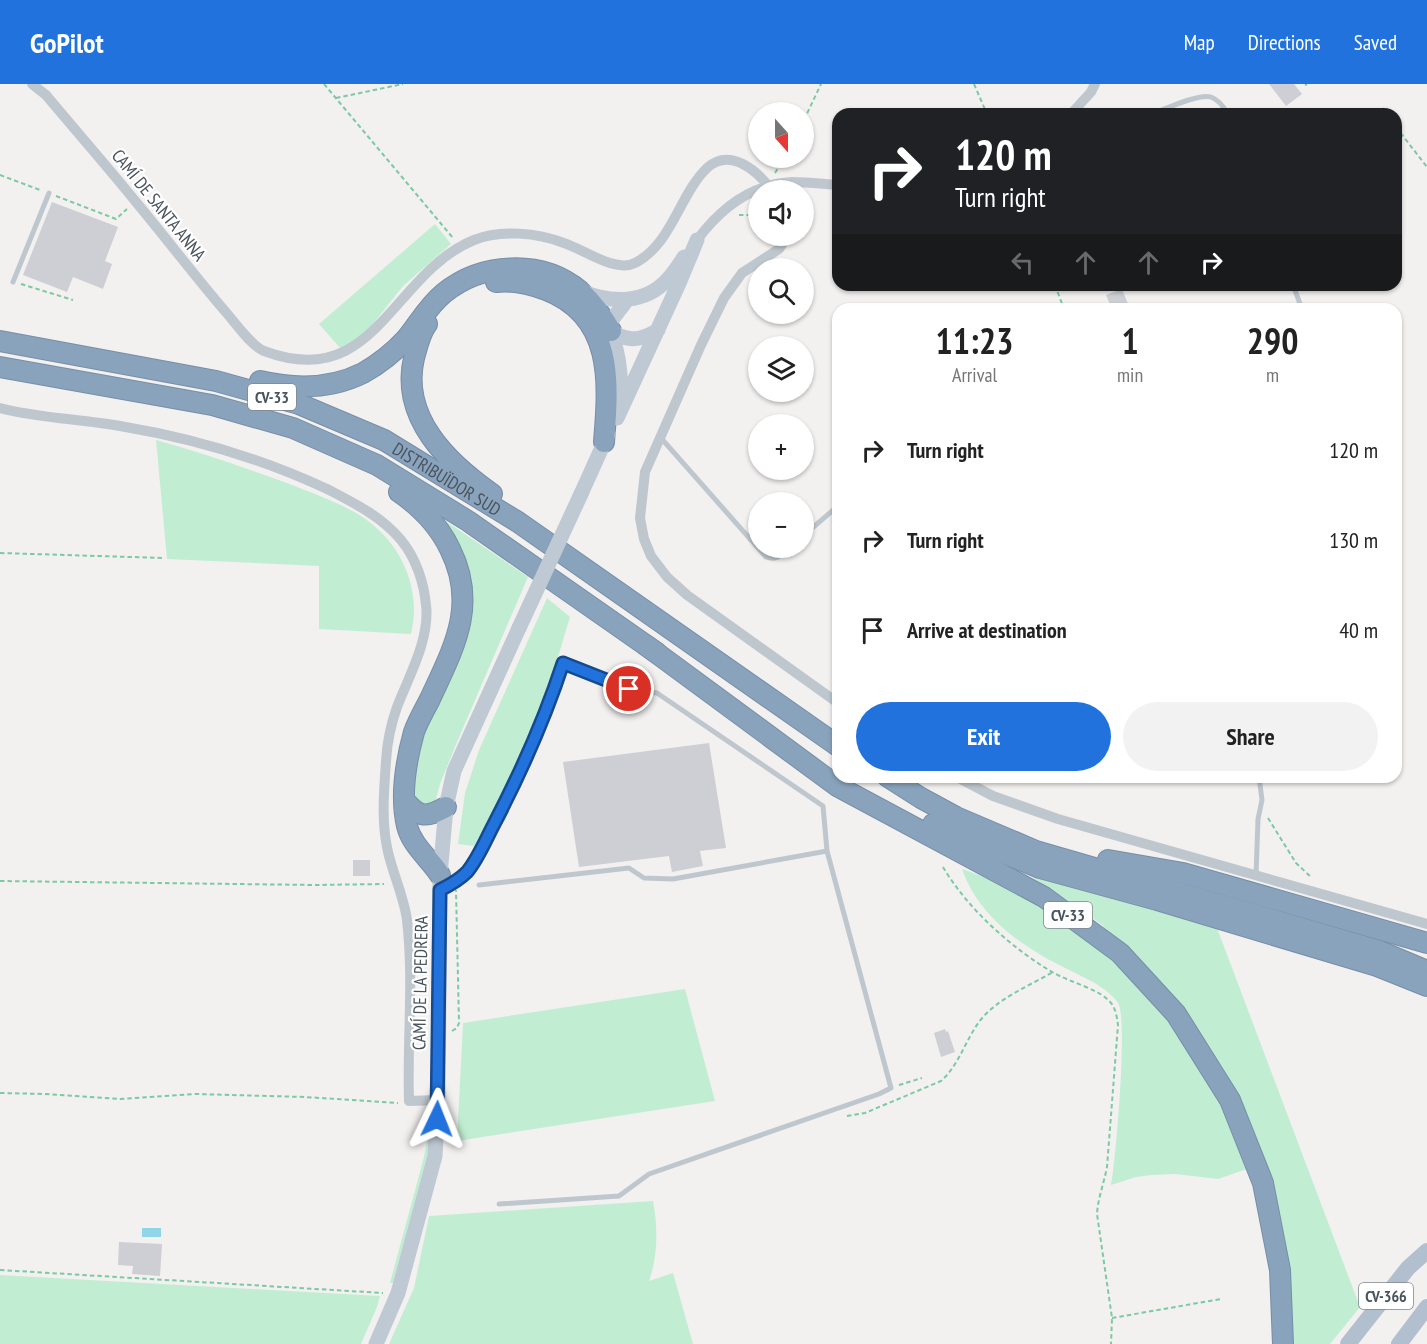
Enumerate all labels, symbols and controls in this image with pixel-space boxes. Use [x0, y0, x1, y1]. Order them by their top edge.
text: GoPilot [30, 24, 104, 61]
text: Map [1184, 29, 1215, 56]
text: Directions [1248, 29, 1321, 56]
text: Saved [1354, 29, 1397, 56]
north arrow [748, 102, 814, 168]
map controls [748, 102, 814, 558]
text: 120 m [955, 127, 1052, 182]
icon: right [856, 132, 934, 210]
street label: CAMÍ DE SANTA ANNA [107, 144, 211, 266]
button: sound [748, 180, 814, 246]
text: Turn right [955, 180, 1046, 214]
icon: left [1006, 246, 1039, 279]
icon: ahead [1069, 246, 1102, 279]
icon: ahead [1132, 246, 1165, 279]
icon: right [1195, 246, 1228, 279]
button: search [748, 258, 814, 324]
text: 11:23 [936, 317, 1013, 364]
text: 1 [1121, 317, 1139, 364]
text: 290 [1247, 317, 1298, 364]
button: layers [748, 336, 814, 402]
text: Arrival [952, 362, 997, 388]
text: min [1117, 362, 1143, 388]
text: m [1266, 362, 1279, 388]
road number: CV-33 [248, 384, 296, 410]
button: + [748, 414, 814, 480]
icon: right [856, 434, 889, 467]
text: Turn right [907, 436, 984, 464]
text: 120 m [1329, 436, 1378, 464]
street label: DISTRIBUÏDOR SUD [389, 437, 505, 520]
button: − [748, 492, 814, 558]
icon: right [856, 524, 889, 557]
text: Turn right [907, 526, 984, 554]
text: 130 m [1329, 526, 1378, 554]
icon: arrive [856, 614, 889, 647]
text: Arrive at destination [907, 616, 1067, 644]
text: 40 m [1339, 616, 1378, 644]
pin [603, 663, 654, 714]
icon: arrive [612, 672, 645, 705]
button: Exit [856, 702, 1111, 771]
button: Share [1123, 702, 1378, 771]
road number: CV-33 [1044, 902, 1092, 928]
street label: CAMÍ DE LA PEDRERA [407, 915, 433, 1050]
position arrow [405, 1087, 469, 1151]
road number: CV-366 [1359, 1283, 1413, 1309]

